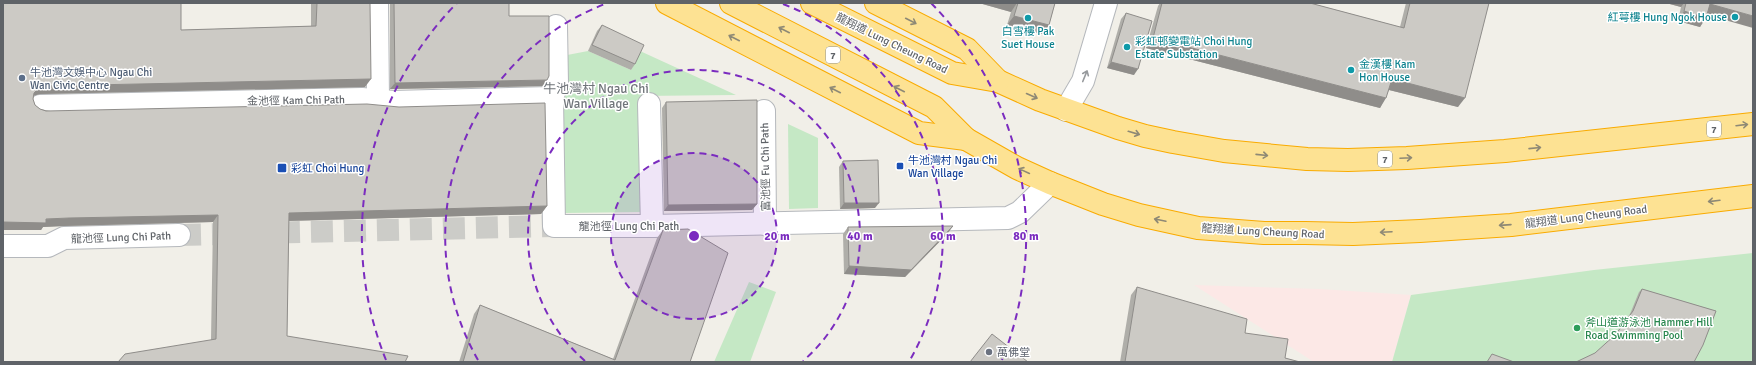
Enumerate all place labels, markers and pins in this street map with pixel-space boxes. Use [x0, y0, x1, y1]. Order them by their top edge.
place label: 紅萼樓 Hung Ngok House [1608, 11, 1727, 24]
marker: 紅萼樓 Hung Ngok House [1730, 12, 1740, 22]
marker: 白雪樓 Pak Suet House [1023, 13, 1033, 23]
place label: 白雪樓 Pak Suet House [1001, 25, 1055, 51]
place label: 彩虹邨變電站 Choi Hung Estate Substation [1135, 35, 1253, 61]
marker: 彩虹邨變電站 Choi Hung Estate Substation [1122, 42, 1132, 52]
place label: 金漢樓 Kam Hon House [1359, 58, 1416, 84]
marker: 金漢樓 Kam Hon House [1346, 65, 1356, 75]
place label: 牛池灣文娛中心 Ngau Chi Wan Civic Centre [30, 66, 152, 92]
marker: 牛池灣文娛中心 Ngau Chi Wan Civic Centre [17, 73, 27, 83]
place label: 牛池灣村 Ngau Chi Wan Village [908, 154, 997, 180]
marker: 牛池灣村 Ngau Chi Wan Village [895, 161, 905, 171]
marker: 彩虹 Choi Hung [276, 162, 288, 174]
place label: 彩虹 Choi Hung [291, 162, 365, 175]
centre of rings [687, 229, 701, 243]
place label: 斧山道游泳池 Hammer Hill Road Swimming Pool [1585, 316, 1713, 342]
marker: 斧山道游泳池 Hammer Hill Road Swimming Pool [1572, 323, 1582, 333]
place label: 萬佛堂 [997, 346, 1030, 359]
marker: 萬佛堂 [984, 347, 994, 357]

